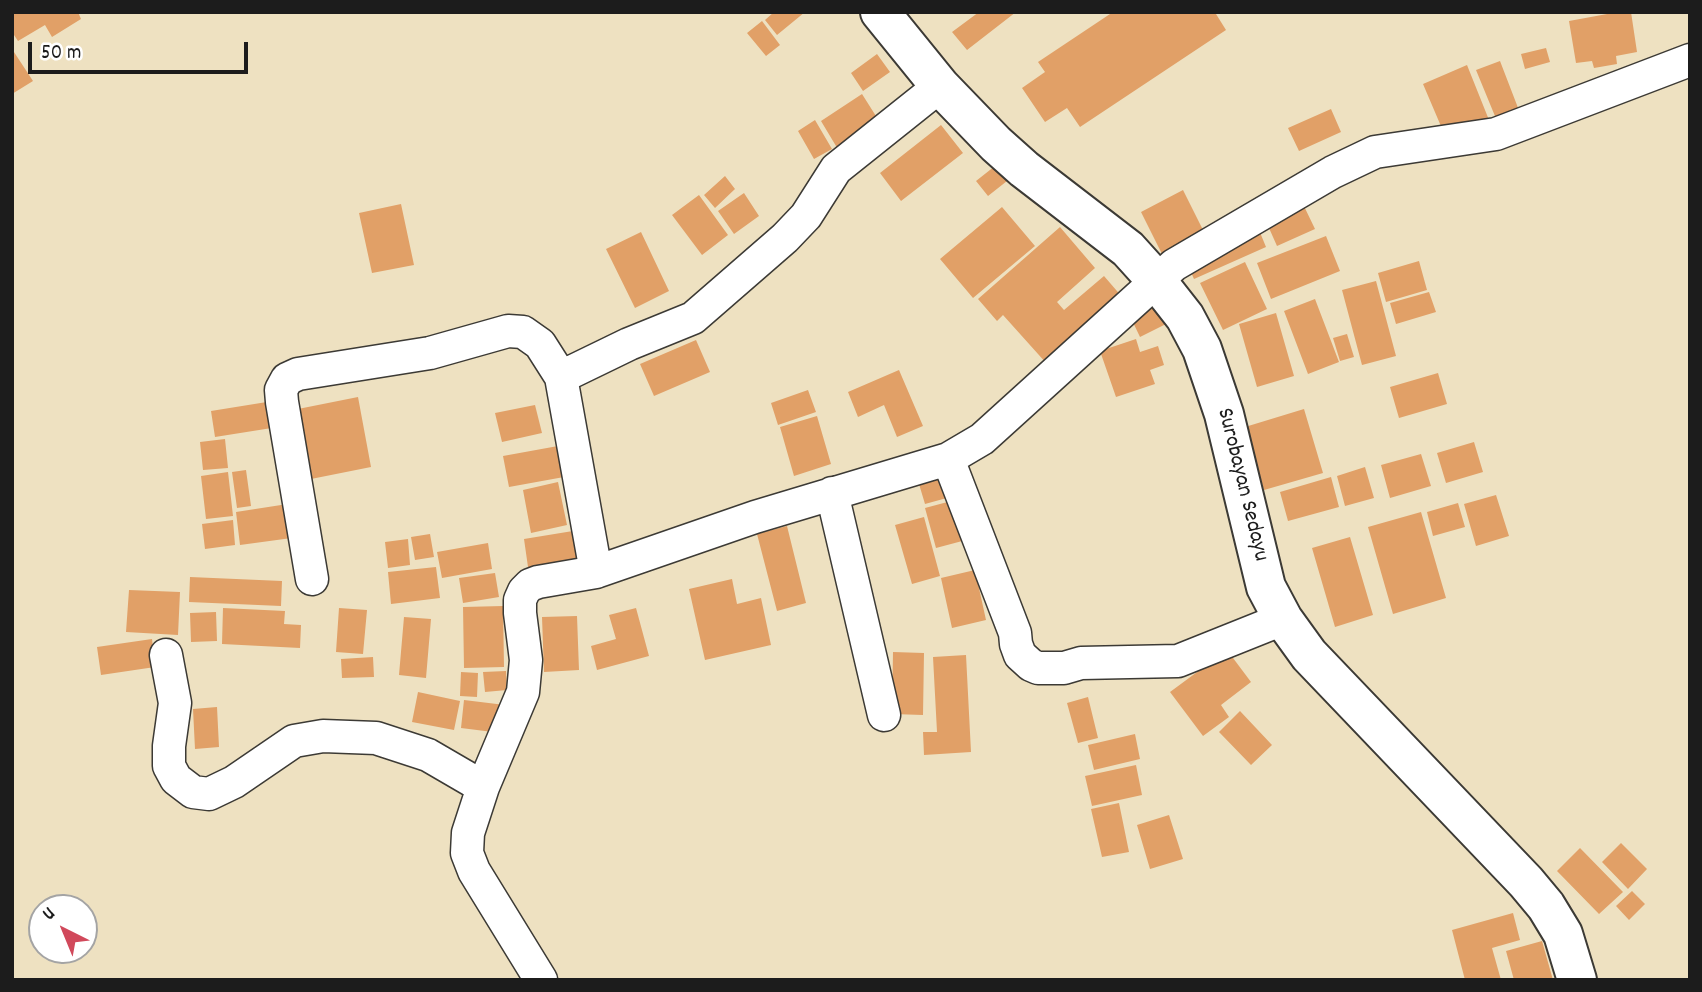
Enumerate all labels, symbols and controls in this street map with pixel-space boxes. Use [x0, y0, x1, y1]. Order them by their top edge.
scale bar [32, 28, 252, 72]
text: 50 m [41, 39, 81, 69]
street label: Surobayan Sedayu [1209, 406, 1273, 564]
north arrow [28, 894, 98, 964]
text: U [37, 902, 62, 928]

